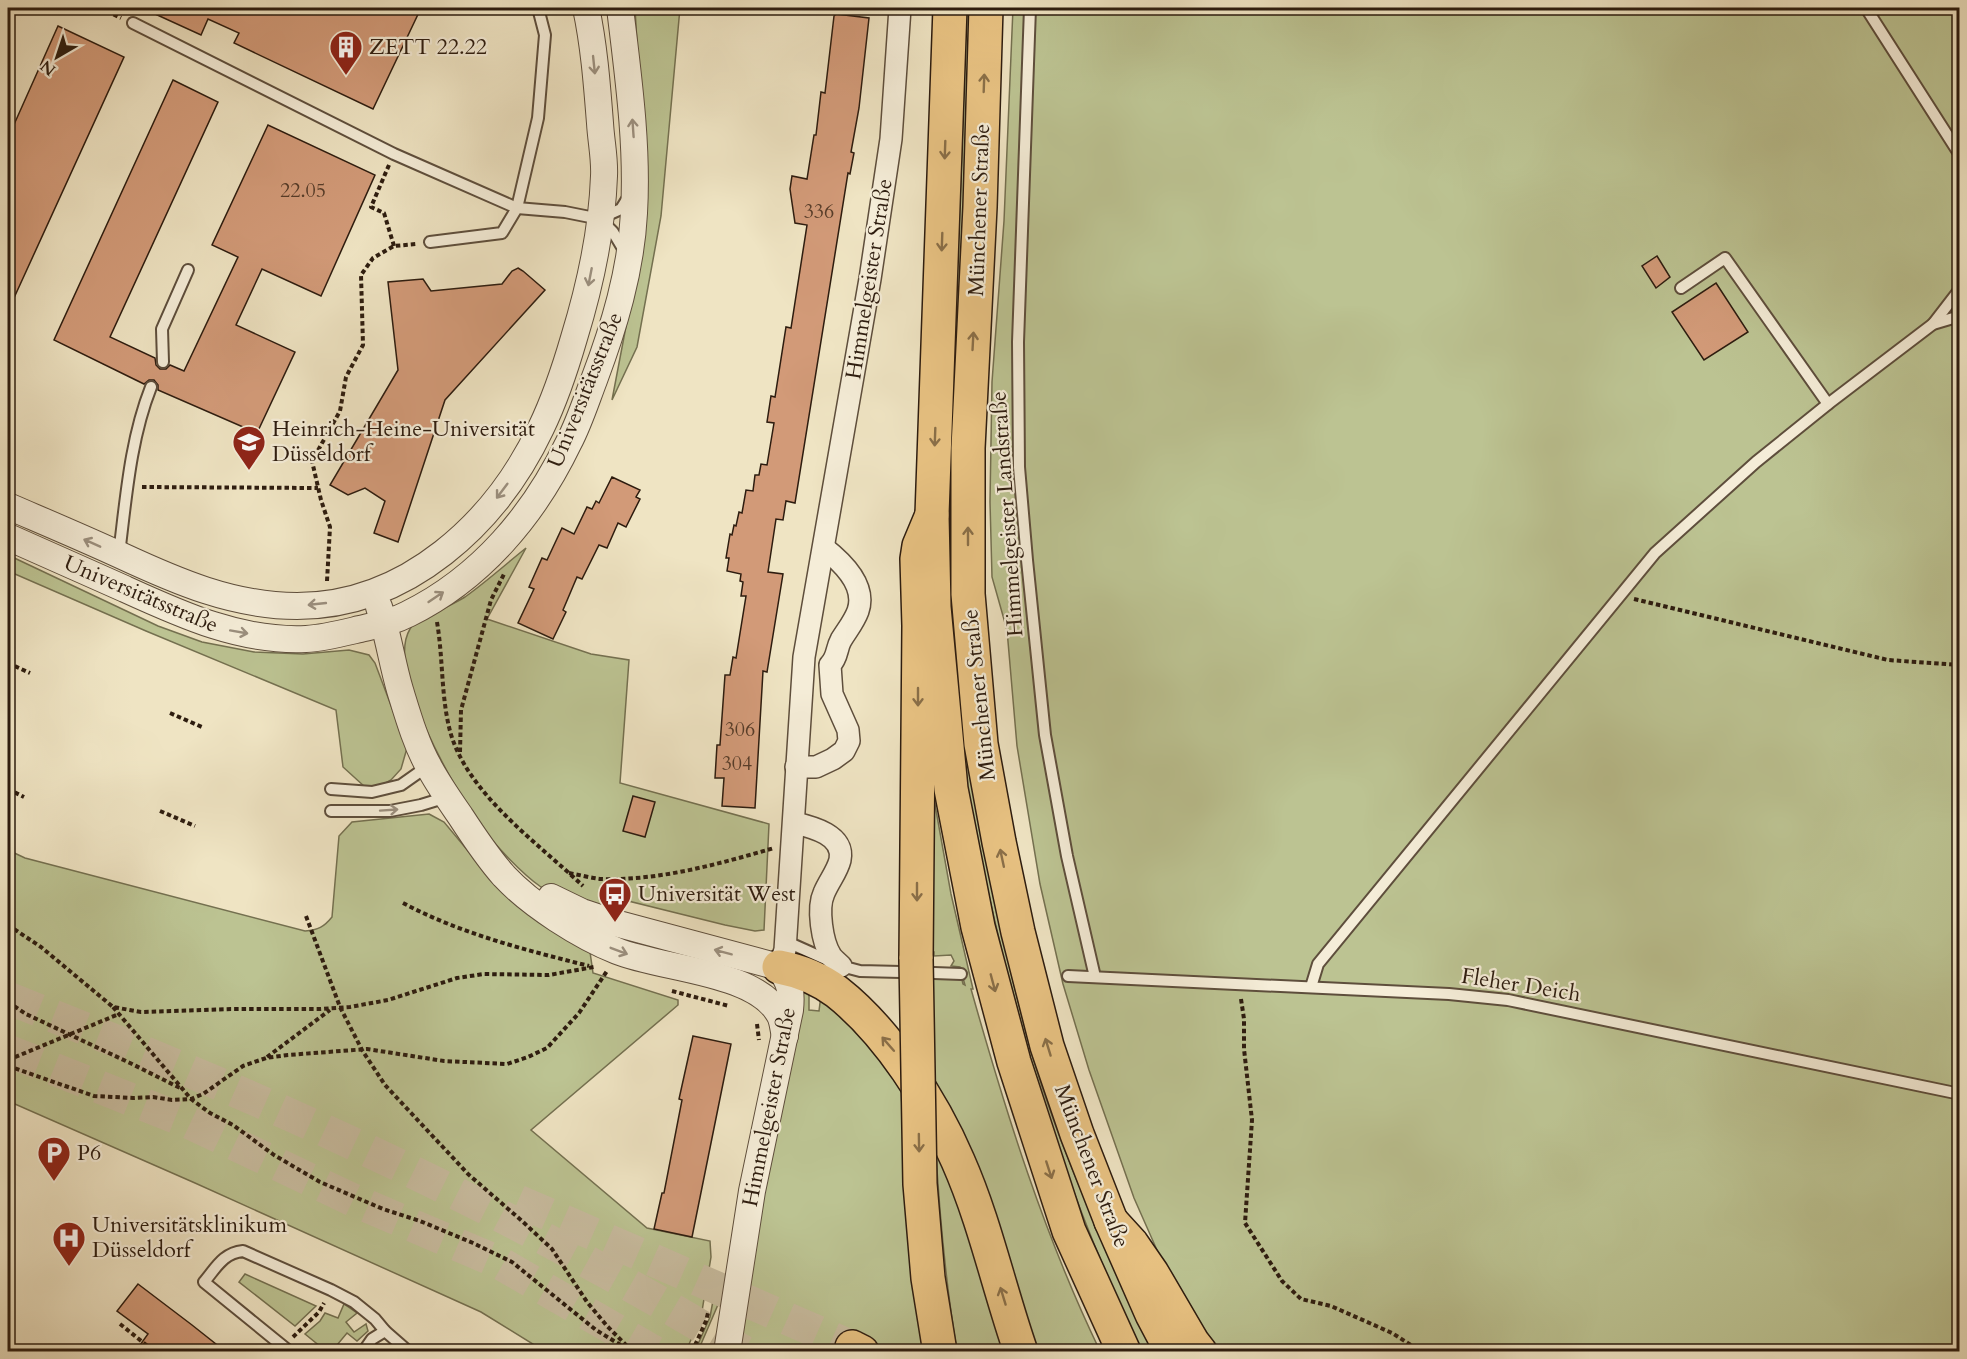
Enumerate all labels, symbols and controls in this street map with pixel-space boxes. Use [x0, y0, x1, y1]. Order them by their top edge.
north arrow [27, 27, 87, 87]
building icon: ZETT 22.22 [328, 29, 364, 76]
place label: ZETT 22.22 [369, 32, 487, 62]
text: N [36, 55, 61, 81]
one-way arrow [589, 55, 600, 75]
one-way arrow [978, 73, 989, 93]
one-way arrow [627, 119, 638, 139]
street label: Münchener Straße [961, 123, 997, 297]
one-way arrow [940, 139, 951, 159]
house number: 22.05 [280, 177, 326, 204]
street label: Himmelgeister Straße [838, 177, 900, 381]
house number: 336 [804, 198, 834, 225]
one-way arrow [937, 232, 948, 252]
one-way arrow [584, 266, 595, 286]
street label: Universitätsstraße [540, 308, 630, 472]
one-way arrow [968, 331, 979, 351]
street label: Himmelgeister Landstraße [983, 390, 1031, 638]
place label: Heinrich-Heine-Universität Düsseldorf [272, 414, 535, 469]
school or university icon: Heinrich-Heine-Universität Düsseldorf [231, 424, 267, 471]
one-way arrow [930, 427, 941, 447]
one-way arrow [495, 483, 508, 499]
one-way arrow [962, 526, 974, 546]
one-way arrow [83, 537, 102, 548]
street label: Universitätsstraße [59, 548, 223, 640]
one-way arrow [428, 591, 444, 603]
one-way arrow [308, 599, 328, 610]
street label: Münchener Straße [955, 608, 1003, 782]
one-way arrow [229, 627, 248, 638]
one-way arrow [912, 686, 924, 706]
house number: 306 [725, 716, 755, 743]
house number: 304 [722, 750, 752, 777]
one-way arrow [379, 804, 399, 815]
one-way arrow [996, 848, 1007, 868]
bus stop icon: Universität West [597, 876, 633, 923]
place label: Universität West [638, 879, 795, 909]
one-way arrow [911, 881, 923, 901]
one-way arrow [609, 946, 628, 957]
one-way arrow [714, 946, 733, 957]
street label: Fleher Deich [1459, 961, 1583, 1009]
one-way arrow [988, 973, 999, 992]
street label: Himmelgeister Straße [735, 1005, 803, 1209]
one-way arrow [881, 1037, 895, 1052]
one-way arrow [1042, 1038, 1053, 1057]
street label: Münchener Straße [1047, 1080, 1137, 1252]
one-way arrow [913, 1133, 925, 1153]
parking icon: P6 [36, 1135, 72, 1182]
place label: P6 [77, 1138, 101, 1168]
one-way arrow [1044, 1160, 1055, 1179]
place label: Universitätsklinikum Düsseldorf [92, 1210, 287, 1265]
hospital icon: Universitätsklinikum Düsseldorf [51, 1220, 87, 1267]
one-way arrow [996, 1287, 1007, 1306]

